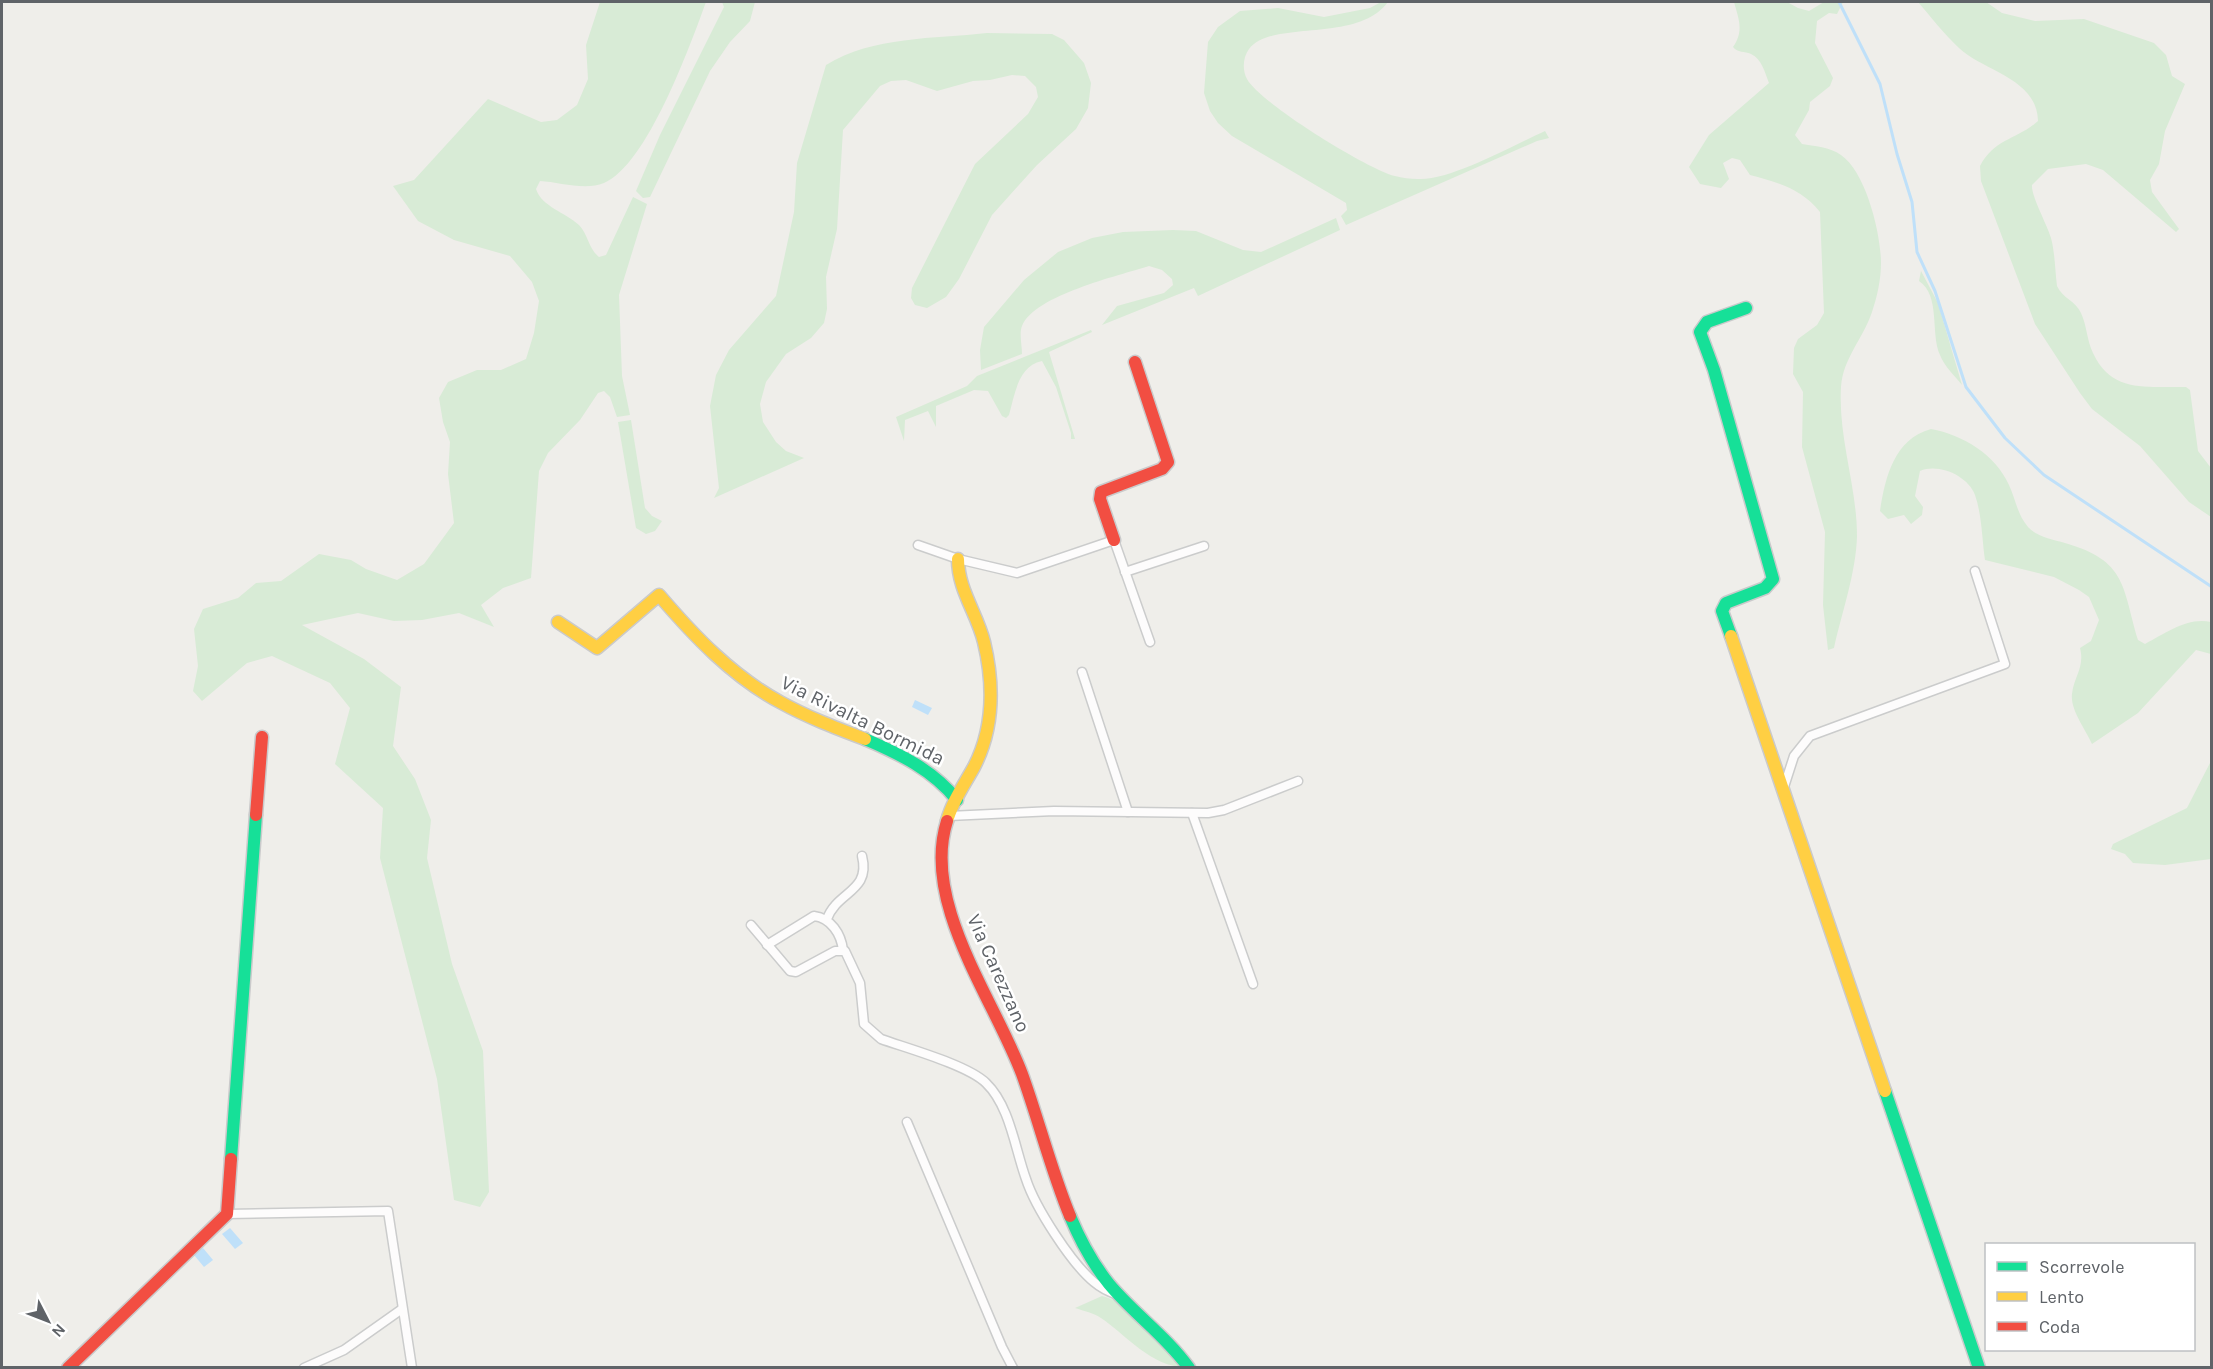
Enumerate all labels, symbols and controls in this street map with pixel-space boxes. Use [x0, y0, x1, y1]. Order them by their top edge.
street label: Via Rivalta Bormida [777, 671, 948, 770]
street label: Via Carezzano [962, 911, 1035, 1036]
legend [1985, 1243, 2195, 1351]
text: Scorrevole [2039, 1256, 2124, 1278]
text: Lento [2039, 1286, 2084, 1308]
north arrow [18, 1291, 78, 1351]
text: Coda [2039, 1316, 2080, 1338]
text: N [48, 1320, 70, 1341]

